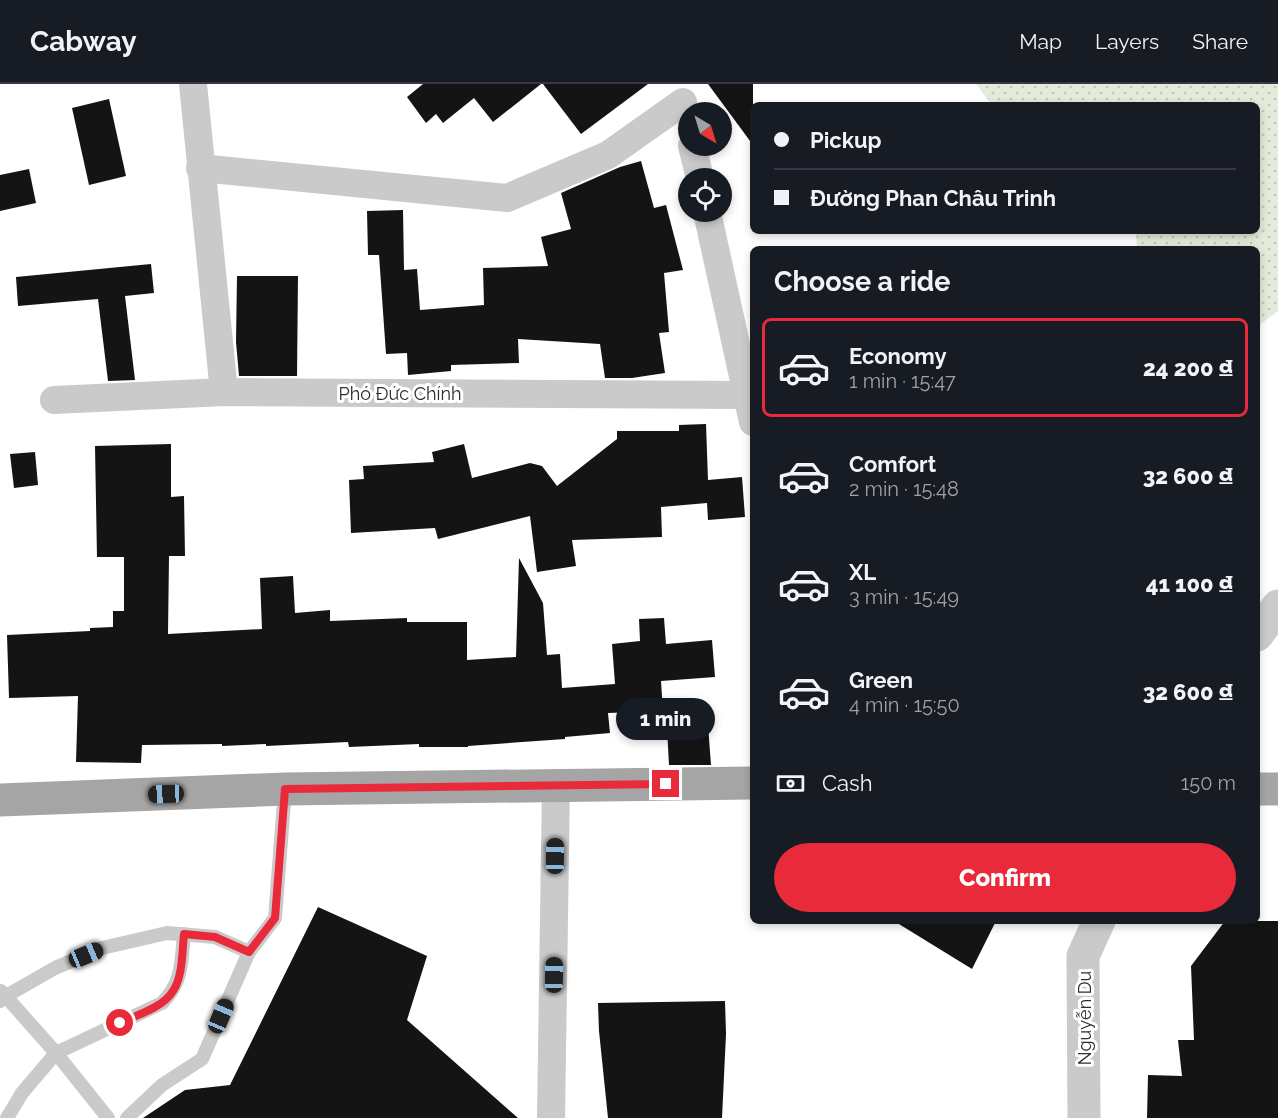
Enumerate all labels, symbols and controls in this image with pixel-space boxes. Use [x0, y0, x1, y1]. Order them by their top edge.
text: Cabway [30, 25, 137, 58]
text: Map [1019, 29, 1062, 54]
text: Layers [1095, 29, 1159, 54]
text: Share [1192, 29, 1248, 54]
north arrow [678, 102, 732, 156]
map controls [678, 102, 732, 222]
text: Pickup [810, 127, 882, 153]
button: locate [678, 168, 732, 222]
text: Đường Phan Châu Trinh [810, 185, 1056, 211]
text: Choose a ride [774, 266, 950, 297]
icon: car [777, 341, 831, 395]
text: Economy [849, 343, 947, 369]
text: 24 200 ₫ [1143, 355, 1233, 381]
text: 1 min · 15:47 [849, 369, 956, 393]
street label: Phó Đức Chính [339, 383, 461, 404]
icon: car [777, 449, 831, 503]
text: Comfort [849, 451, 936, 477]
text: 32 600 ₫ [1143, 463, 1233, 489]
text: 2 min · 15:48 [849, 477, 959, 501]
icon: car [777, 557, 831, 611]
text: XL [849, 559, 876, 585]
text: 41 100 ₫ [1146, 571, 1233, 597]
text: 3 min · 15:49 [849, 585, 959, 609]
icon: car [777, 665, 831, 719]
text: Green [849, 667, 913, 693]
text: 32 600 ₫ [1143, 679, 1233, 705]
text: 4 min · 15:50 [849, 693, 960, 717]
callout: 1 min [616, 697, 716, 739]
text: 1 min [640, 707, 691, 731]
icon: cash [774, 767, 807, 800]
route end [652, 770, 679, 797]
text: Cash [822, 770, 873, 796]
text: 150 m [1181, 771, 1236, 795]
car [148, 784, 184, 804]
car [546, 838, 564, 874]
button: Confirm [774, 843, 1236, 912]
car [66, 940, 106, 970]
car [545, 957, 563, 993]
street label: Nguyễn Du [1074, 971, 1095, 1065]
car [206, 996, 236, 1036]
route start [106, 1009, 133, 1036]

